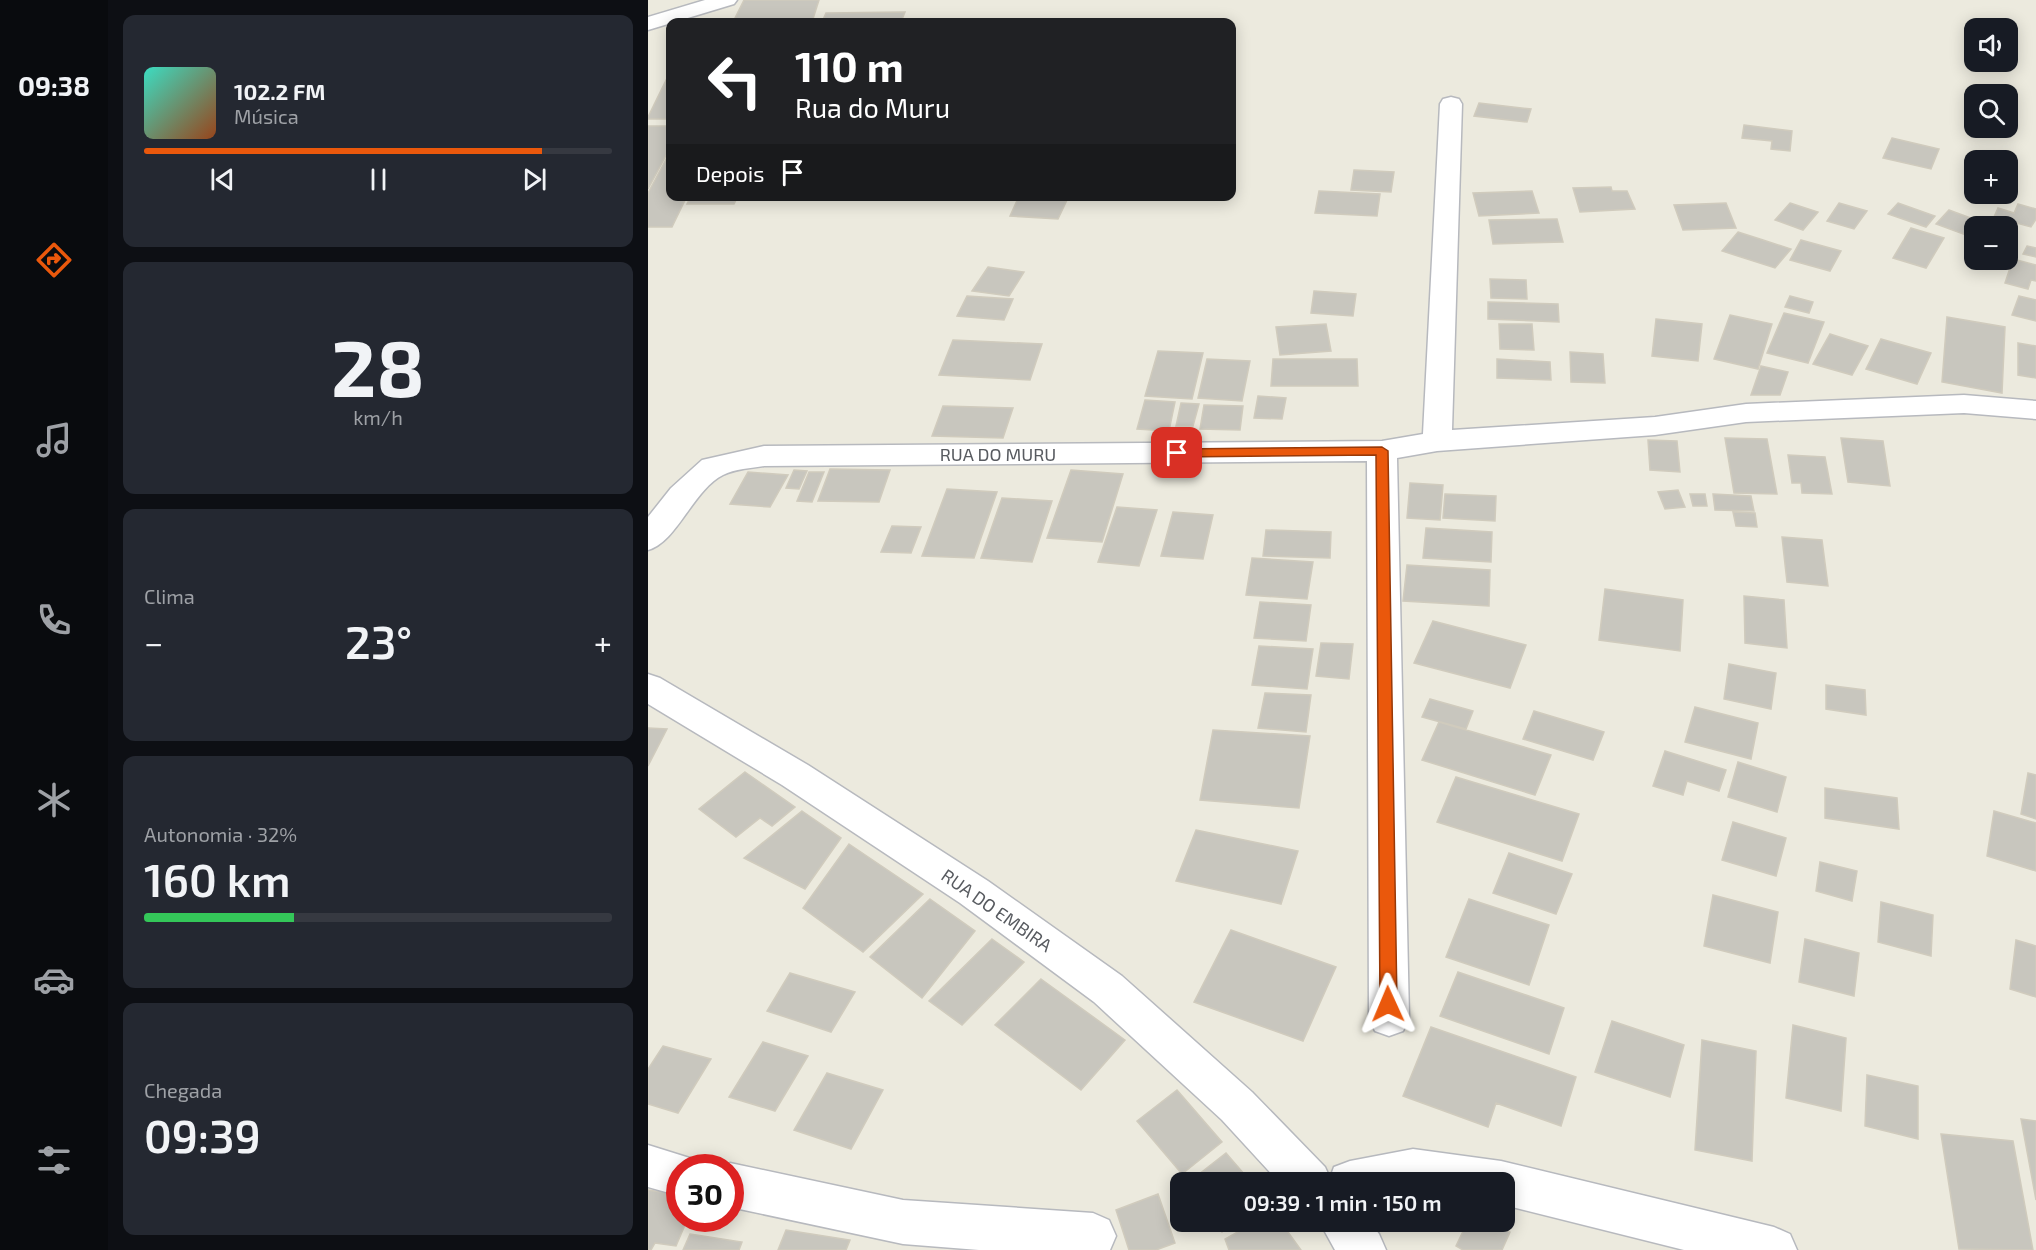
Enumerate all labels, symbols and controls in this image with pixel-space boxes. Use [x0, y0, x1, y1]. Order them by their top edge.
map controls [1964, 18, 2018, 270]
button: sound [1964, 18, 2018, 72]
text: 110 m [795, 40, 904, 90]
icon: left [696, 42, 774, 120]
text: 09:38 [18, 69, 90, 101]
text: 102.2 FM [234, 78, 325, 104]
button: search [1964, 84, 2018, 138]
text: Rua do Muru [795, 91, 950, 123]
text: Música [234, 104, 299, 128]
button: + [1964, 150, 2018, 204]
icon: arrive [776, 156, 809, 189]
text: Depois [696, 160, 764, 186]
icon: previous [206, 163, 239, 196]
icon: pause [362, 163, 395, 196]
icon: next [518, 163, 551, 196]
button: − [1964, 216, 2018, 270]
icon: directions [33, 239, 75, 281]
text: 28 [331, 319, 425, 413]
text: km/h [353, 405, 403, 429]
icon: music [33, 419, 75, 461]
pin [1151, 427, 1202, 478]
icon: arrive [1160, 436, 1193, 469]
street label: RUA DO MURU [940, 443, 1056, 465]
text: Clima [144, 584, 195, 608]
icon: phone [33, 599, 75, 641]
text: 23° [345, 614, 412, 668]
text: − [144, 622, 163, 662]
text: + [594, 622, 612, 662]
icon: climate [33, 779, 75, 821]
text: Autonomia · 32% [144, 822, 297, 846]
text: 160 km [144, 852, 290, 906]
street label: RUA DO EMBIRA [937, 864, 1057, 957]
icon: car [33, 959, 75, 1001]
position arrow [1356, 972, 1420, 1036]
text: Chegada [144, 1078, 222, 1102]
text: 09:39 [144, 1108, 261, 1162]
icon: filters [33, 1139, 75, 1181]
speed limit sign: 30 [666, 1154, 744, 1232]
text: 09:39 · 1 min · 150 m [1243, 1189, 1442, 1215]

